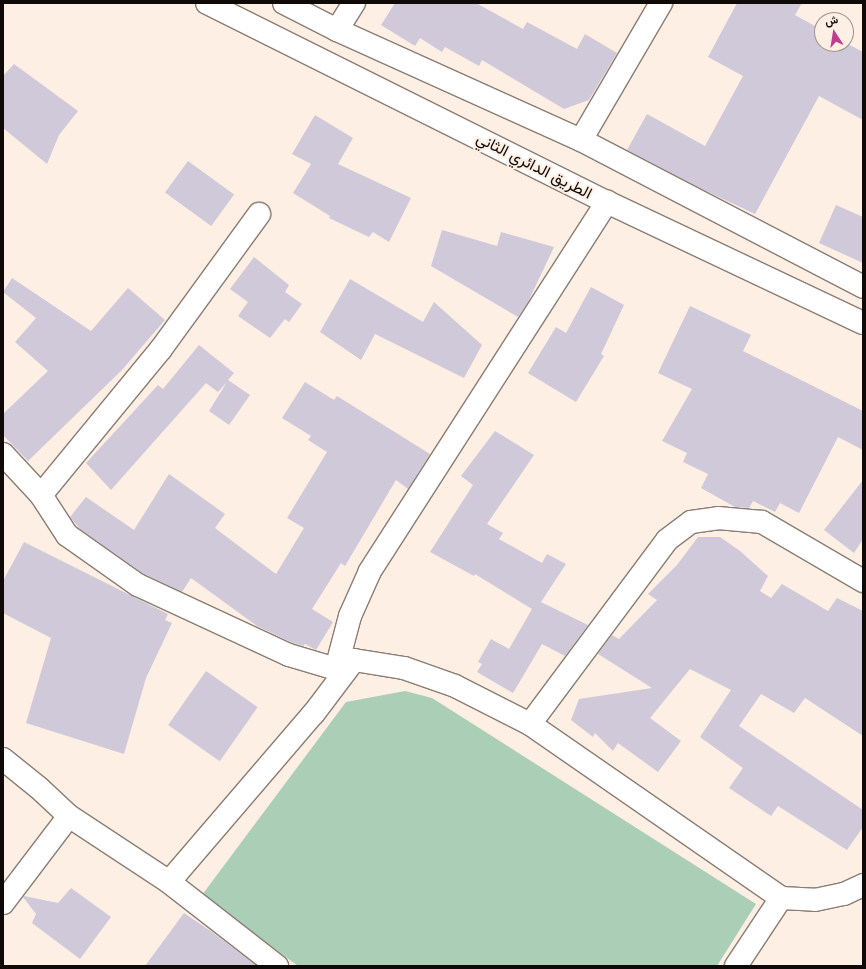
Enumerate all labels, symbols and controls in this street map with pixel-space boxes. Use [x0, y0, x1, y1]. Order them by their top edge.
text: ش [823, 11, 840, 30]
north arrow [814, 12, 854, 52]
street label: الطريق الدائري الثاني [473, 129, 595, 203]

